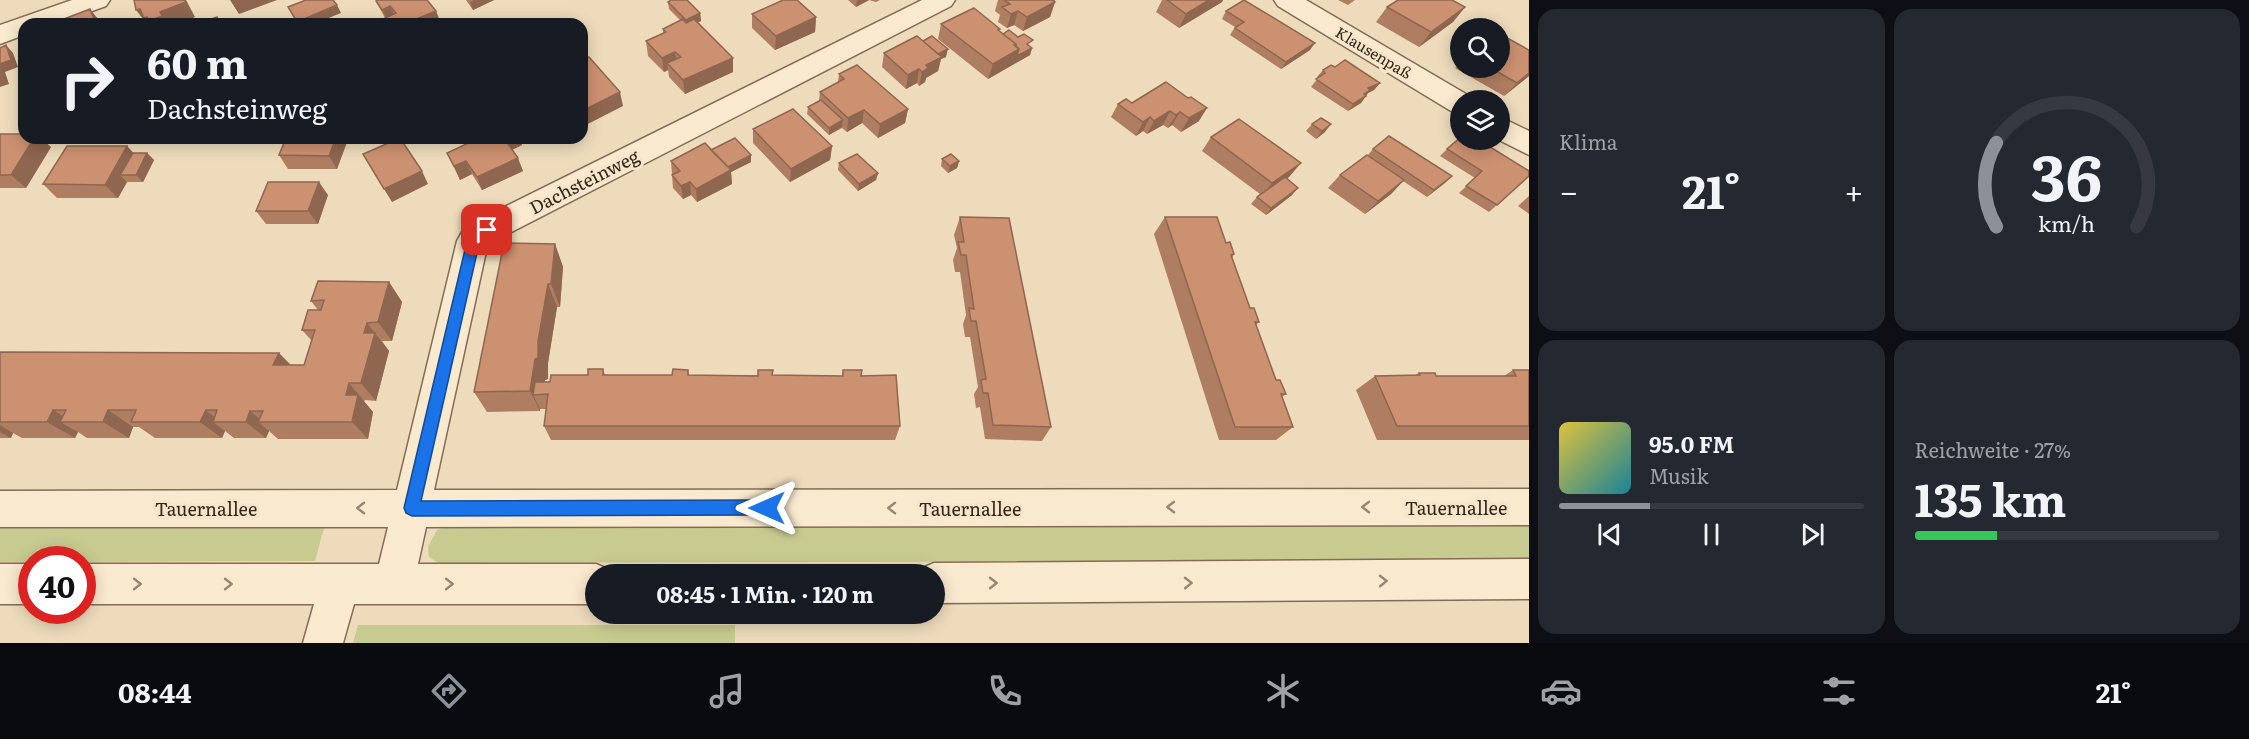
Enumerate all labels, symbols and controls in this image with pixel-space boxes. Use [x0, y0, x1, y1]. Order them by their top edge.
map controls [1450, 18, 1510, 150]
button: search [1450, 18, 1510, 78]
street label: Klausenpaß [1332, 20, 1416, 84]
text: 60 m [147, 30, 248, 92]
icon: right [48, 42, 126, 120]
text: Dachsteinweg [147, 87, 327, 127]
button: layers [1450, 90, 1510, 150]
text: Klima [1559, 126, 1618, 156]
text: 36 [2031, 128, 2102, 220]
street label: Dachsteinweg [524, 141, 645, 220]
text: 21° [1682, 156, 1741, 223]
text: − [1559, 165, 1578, 214]
text: + [1844, 165, 1863, 214]
pin [461, 204, 512, 255]
text: km/h [2038, 207, 2095, 239]
icon: arrive [470, 213, 503, 246]
text: 95.0 FM [1649, 427, 1734, 460]
text: Reichweite · 27% [1915, 434, 2071, 464]
text: Musik [1649, 460, 1709, 490]
text: 135 km [1915, 464, 2067, 531]
position arrow [735, 476, 799, 540]
street label: Tauernallee [1405, 494, 1507, 521]
street label: Tauernallee [155, 495, 257, 522]
street label: Tauernallee [919, 495, 1021, 522]
one-way arrow [1166, 501, 1175, 513]
one-way arrow [1361, 501, 1370, 513]
one-way arrow [356, 502, 365, 514]
one-way arrow [887, 502, 896, 514]
icon: previous [1593, 518, 1626, 551]
icon: pause [1695, 518, 1728, 551]
icon: next [1796, 518, 1829, 551]
speed limit sign: 40 [18, 546, 96, 624]
one-way arrow [1378, 575, 1387, 587]
text: 08:45 · 1 Min. · 120 m [656, 577, 874, 610]
one-way arrow [988, 577, 997, 590]
one-way arrow [1183, 577, 1192, 589]
one-way arrow [132, 578, 141, 590]
one-way arrow [223, 578, 232, 590]
one-way arrow [444, 578, 453, 590]
icon: directions [428, 670, 470, 712]
icon: music [706, 670, 748, 712]
icon: phone [984, 670, 1026, 712]
icon: climate [1262, 670, 1304, 712]
icon: car [1540, 670, 1582, 712]
icon: filters [1818, 670, 1860, 712]
text: 08:44 [118, 671, 192, 711]
text: 21° [2096, 671, 2131, 711]

